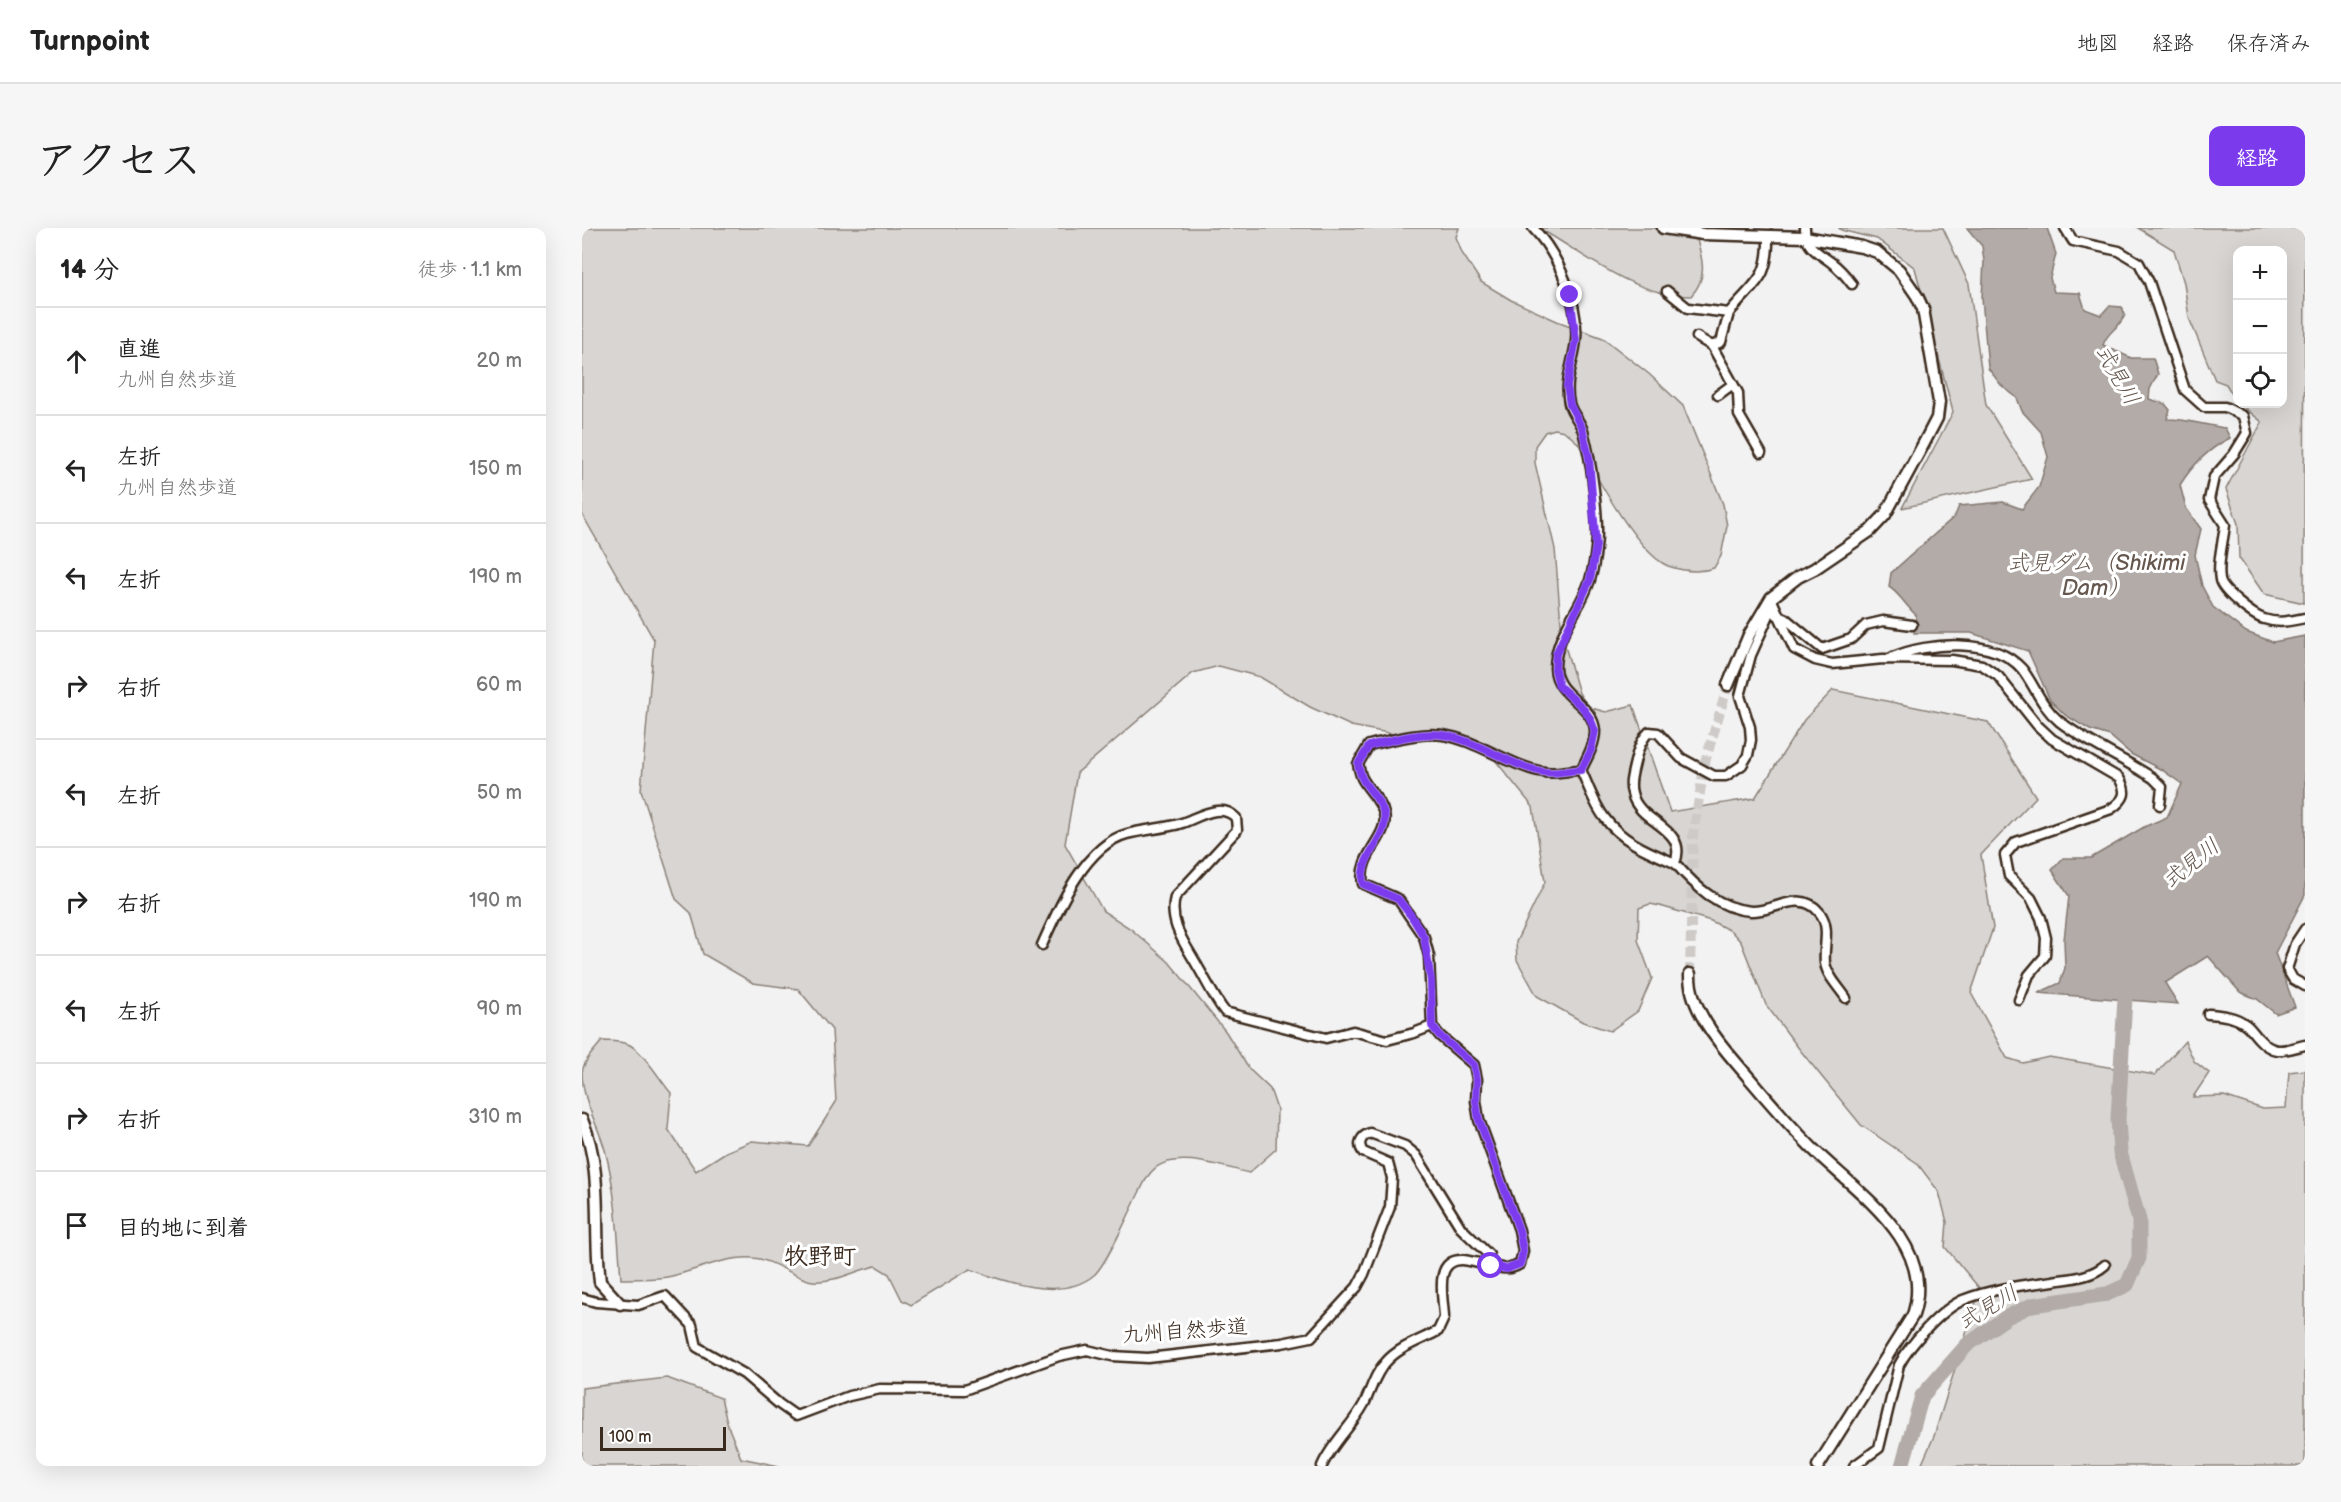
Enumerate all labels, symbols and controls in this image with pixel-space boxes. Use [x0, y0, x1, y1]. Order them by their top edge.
text: Turnpoint [30, 25, 150, 58]
text: 地図 [2077, 31, 2119, 56]
text: 経路 [2152, 31, 2194, 56]
text: 保存済み [2227, 31, 2311, 56]
button: 経路 [2209, 126, 2305, 186]
text: アクセス [36, 136, 201, 187]
map controls [2233, 246, 2287, 408]
button: + [2233, 246, 2287, 300]
text: 14 分 [60, 255, 119, 286]
text: 徒歩 · 1.1 km [418, 258, 522, 282]
route end [1556, 281, 1582, 307]
button: − [2233, 300, 2287, 354]
text: 直進 [117, 336, 161, 363]
water label: 式見川 [2089, 340, 2145, 410]
icon: ahead [60, 345, 93, 378]
text: 20 m [477, 349, 522, 373]
button: locate [2233, 354, 2287, 408]
text: 九州自然歩道 [117, 368, 237, 392]
text: 左折 [117, 444, 161, 471]
icon: left [60, 453, 93, 486]
text: 150 m [469, 457, 522, 481]
text: 九州自然歩道 [117, 476, 237, 500]
water label: 式見ダム（Shikimi Dam） [2007, 550, 2186, 602]
icon: left [60, 561, 93, 594]
text: 190 m [469, 565, 522, 589]
text: 左折 [117, 567, 161, 594]
icon: right [60, 669, 93, 702]
text: 60 m [476, 673, 522, 697]
text: 右折 [117, 675, 161, 702]
icon: left [60, 777, 93, 810]
text: 50 m [477, 781, 522, 805]
text: 左折 [117, 783, 161, 810]
water label: 式見川 [2157, 833, 2225, 895]
icon: right [60, 885, 93, 918]
text: 190 m [469, 889, 522, 913]
text: 右折 [117, 891, 161, 918]
icon: left [60, 993, 93, 1026]
text: 90 m [477, 997, 522, 1021]
text: 左折 [117, 999, 161, 1026]
icon: right [60, 1101, 93, 1134]
text: 310 m [468, 1105, 522, 1129]
text: 右折 [117, 1107, 161, 1134]
icon: arrive [60, 1209, 93, 1242]
text: 目的地に到着 [117, 1215, 249, 1242]
district label: 牧野町 [784, 1242, 856, 1271]
route start [1477, 1252, 1503, 1278]
water label: 式見川 [1953, 1279, 2023, 1337]
street label: 九州自然歩道 [1121, 1314, 1249, 1348]
scale bar [600, 1424, 726, 1452]
text: 100 m [609, 1428, 652, 1447]

